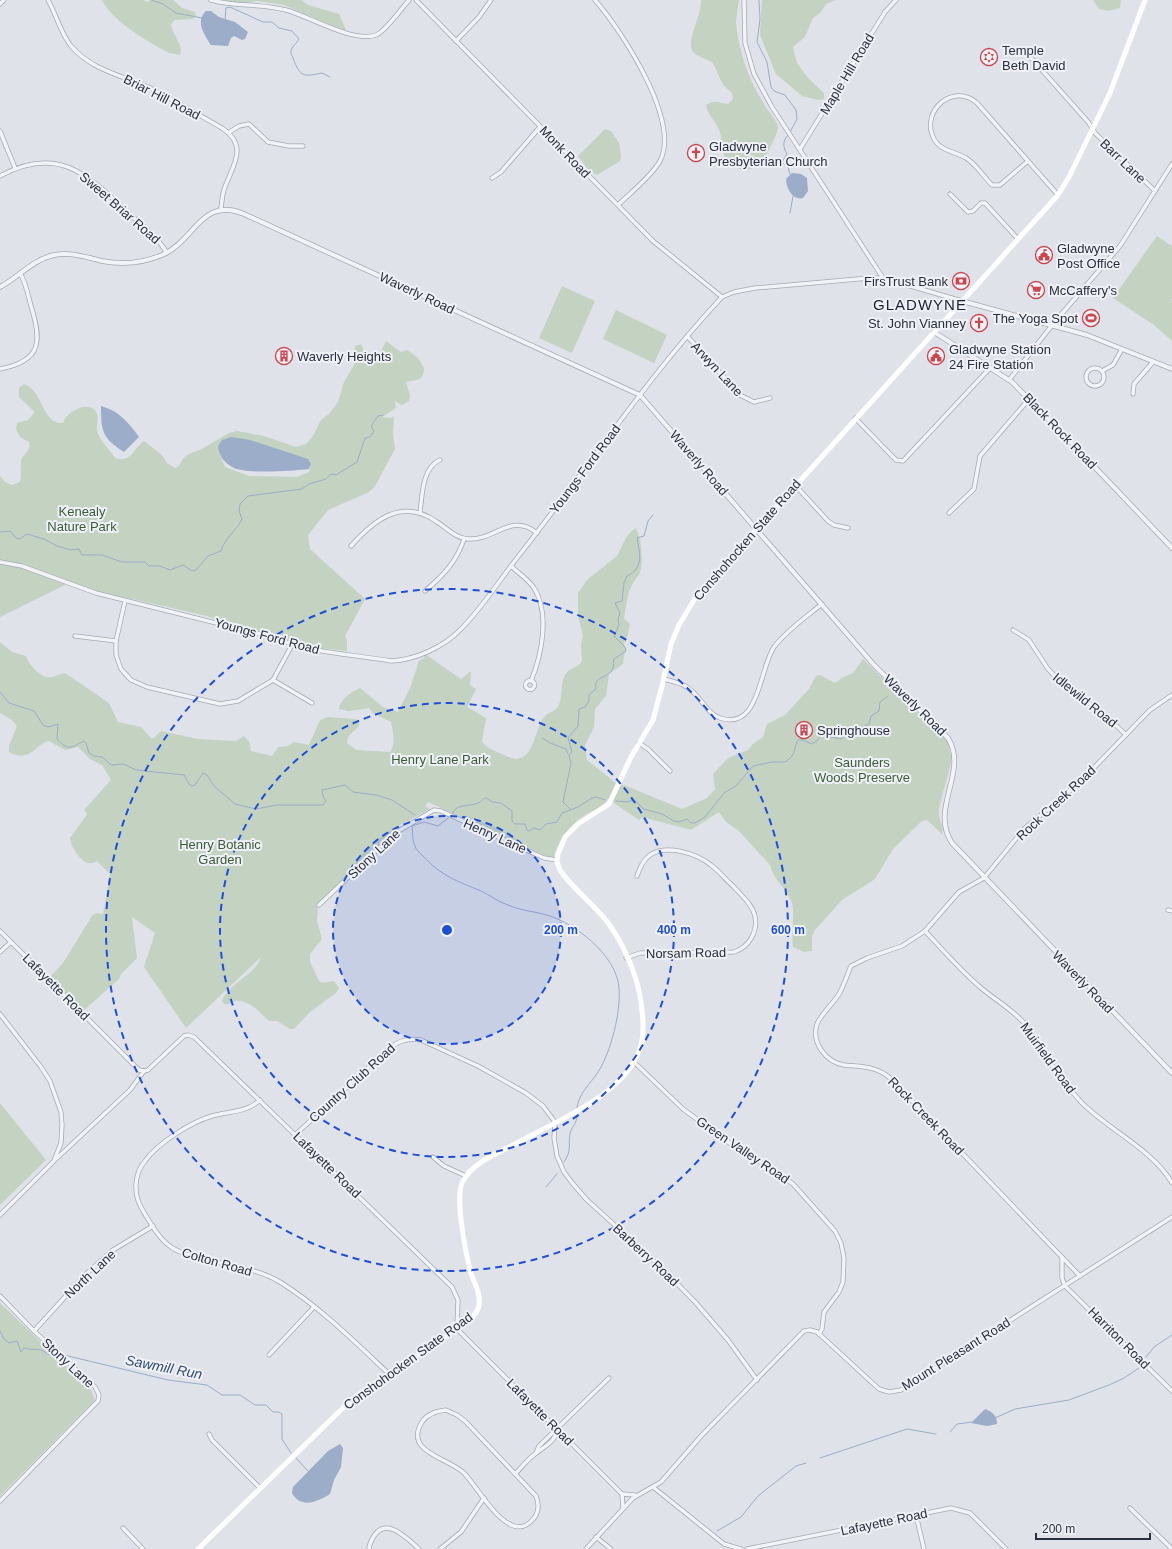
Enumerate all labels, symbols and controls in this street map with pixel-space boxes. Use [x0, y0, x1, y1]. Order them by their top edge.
street label: Maple Hill Road [817, 31, 877, 117]
place label: Temple Beth David [1002, 43, 1066, 73]
synagogue icon: Temple Beth David [979, 47, 999, 67]
street label: Briar Hill Road [121, 71, 203, 123]
street label: Monk Road [537, 123, 593, 181]
street label: Barr Lane [1097, 136, 1149, 186]
place label: Gladwyne Presbyterian Church [709, 139, 828, 169]
church icon: Gladwyne Presbyterian Church [686, 143, 706, 163]
street label: Sweet Briar Road [77, 169, 163, 247]
place label: Gladwyne Post Office [1057, 241, 1120, 271]
public building icon: Gladwyne Post Office [1034, 245, 1054, 265]
street label: Waverly Road [377, 269, 457, 317]
bank icon: FirsTrust Bank [951, 271, 971, 291]
place label: FirsTrust Bank [864, 274, 948, 289]
supermarket icon: McCaffery's [1026, 280, 1046, 300]
place label: McCaffery's [1049, 283, 1117, 298]
district label: GLADWYNE [873, 296, 967, 313]
sports icon: The Yoga Spot [1081, 308, 1101, 328]
place label: The Yoga Spot [993, 311, 1078, 326]
church icon: St. John Vianney [969, 313, 989, 333]
place label: St. John Vianney [868, 316, 966, 331]
street label: Arwyn Lane [688, 339, 746, 399]
place label: Gladwyne Station 24 Fire Station [949, 342, 1051, 372]
building icon: Waverly Heights [274, 346, 294, 366]
public building icon: Gladwyne Station 24 Fire Station [926, 346, 946, 366]
place label: Waverly Heights [297, 349, 392, 364]
street label: Black Rock Road [1020, 390, 1100, 472]
street label: Youngs Ford Road [547, 421, 623, 517]
street label: Waverly Road [667, 427, 731, 499]
street label: Conshohocken State Road [690, 476, 804, 604]
park label: Kenealy Nature Park [47, 504, 117, 534]
street label: Youngs Ford Road [213, 615, 321, 657]
street label: Idlewild Road [1050, 670, 1120, 730]
street label: Waverly Road [881, 671, 949, 739]
building icon: Springhouse [794, 720, 814, 740]
place label: Springhouse [817, 723, 890, 738]
park label: Henry Lane Park [391, 752, 489, 767]
park label: Saunders Woods Preserve [814, 755, 910, 785]
street label: Rock Creek Road [1013, 763, 1099, 843]
street label: Henry Lane [461, 815, 529, 857]
street label: Stony Lane [345, 826, 403, 882]
park label: Henry Botanic Garden [179, 837, 261, 867]
centre of rings [440, 923, 454, 937]
text: 200 m [544, 923, 578, 937]
text: 400 m [657, 923, 691, 937]
text: 600 m [771, 923, 805, 937]
street label: Norsam Road [646, 945, 726, 961]
street label: Waverly Road [1049, 948, 1117, 1016]
street label: Lafayette Road [20, 951, 92, 1023]
street label: Muirfield Road [1017, 1020, 1079, 1096]
street label: Country Club Road [306, 1040, 398, 1126]
street label: Rock Creek Road [885, 1074, 967, 1158]
street label: Green Valley Road [694, 1113, 792, 1187]
street label: Lafayette Road [290, 1129, 364, 1201]
street label: Barberry Road [610, 1221, 682, 1289]
street label: Colton Road [180, 1245, 254, 1279]
street label: North Lane [61, 1247, 119, 1301]
street label: Harriton Road [1085, 1304, 1153, 1372]
street label: Conshohocken State Road [341, 1309, 475, 1413]
street label: Mount Pleasant Road [899, 1315, 1013, 1393]
street label: Stony Lane [39, 1335, 97, 1391]
water label: Sawmill Run [124, 1352, 204, 1382]
street label: Lafayette Road [504, 1376, 576, 1448]
street label: Lafayette Road [839, 1505, 929, 1539]
scale bar [1036, 1515, 1150, 1541]
text: 200 m [1042, 1522, 1075, 1536]

